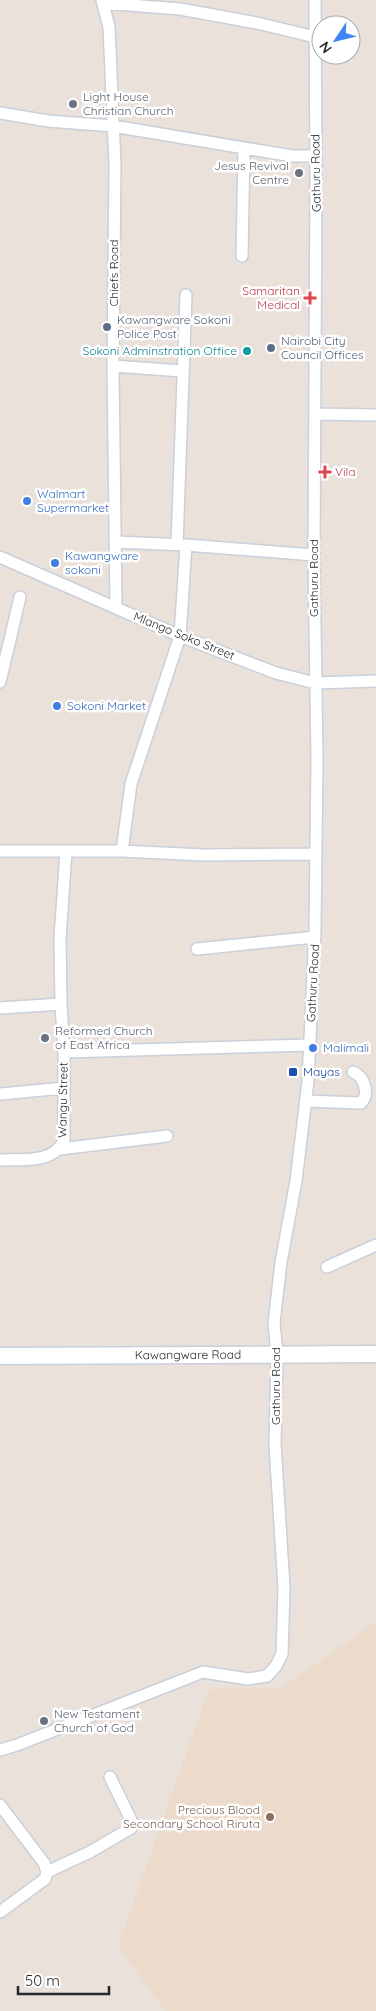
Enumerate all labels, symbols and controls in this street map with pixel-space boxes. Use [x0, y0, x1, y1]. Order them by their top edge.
north arrow [311, 15, 361, 65]
text: N [315, 38, 336, 57]
place label: Light House Christian Church [83, 89, 173, 118]
marker: Light House Christian Church [67, 98, 79, 110]
street label: Gathuru Road [307, 134, 324, 212]
place label: Jesus Revival Centre [214, 158, 289, 187]
marker: Jesus Revival Centre [293, 167, 305, 179]
street label: Chiefs Road [106, 240, 121, 307]
place label: Samaritan Medical [242, 283, 300, 312]
marker: Samaritan Medical [304, 292, 316, 304]
place label: Kawangware Sokoni Police Post [117, 312, 231, 341]
marker: Kawangware Sokoni Police Post [101, 321, 113, 333]
place label: Nairobi City Council Offices [281, 333, 364, 362]
marker: Nairobi City Council Offices [265, 342, 277, 354]
place label: Sokoni Adminstration Office [82, 343, 237, 358]
marker: Sokoni Adminstration Office [241, 345, 253, 357]
place label: Vila [335, 464, 356, 479]
marker: Vila [319, 466, 331, 478]
place label: Walmart Supermarket [37, 486, 109, 515]
marker: Walmart Supermarket [21, 495, 33, 507]
street label: Gathuru Road [306, 539, 321, 617]
place label: Kawangware sokoni [65, 548, 139, 577]
marker: Kawangware sokoni [49, 557, 61, 569]
street label: Mlango Soko Street [131, 608, 237, 663]
place label: Sokoni Market [67, 698, 146, 713]
marker: Sokoni Market [51, 700, 63, 712]
street label: Gathuru Road [303, 944, 322, 1022]
place label: Reformed Church of East Africa [55, 1023, 153, 1052]
marker: Reformed Church of East Africa [39, 1032, 51, 1044]
place label: Malimali [323, 1040, 369, 1055]
marker: Malimali [307, 1042, 319, 1054]
street label: Wangu Street [54, 1062, 71, 1138]
place label: Mayas [303, 1064, 340, 1079]
marker: Mayas [287, 1066, 299, 1078]
street label: Kawangware Road [135, 1347, 241, 1362]
street label: Gathuru Road [268, 1347, 283, 1425]
place label: New Testament Church of God [54, 1706, 140, 1735]
marker: New Testament Church of God [38, 1715, 50, 1727]
place label: Precious Blood Secondary School Riruta [123, 1802, 260, 1831]
marker: Precious Blood Secondary School Riruta [264, 1811, 276, 1823]
scale bar [18, 1964, 109, 1996]
text: 50 m [25, 1971, 60, 1990]

